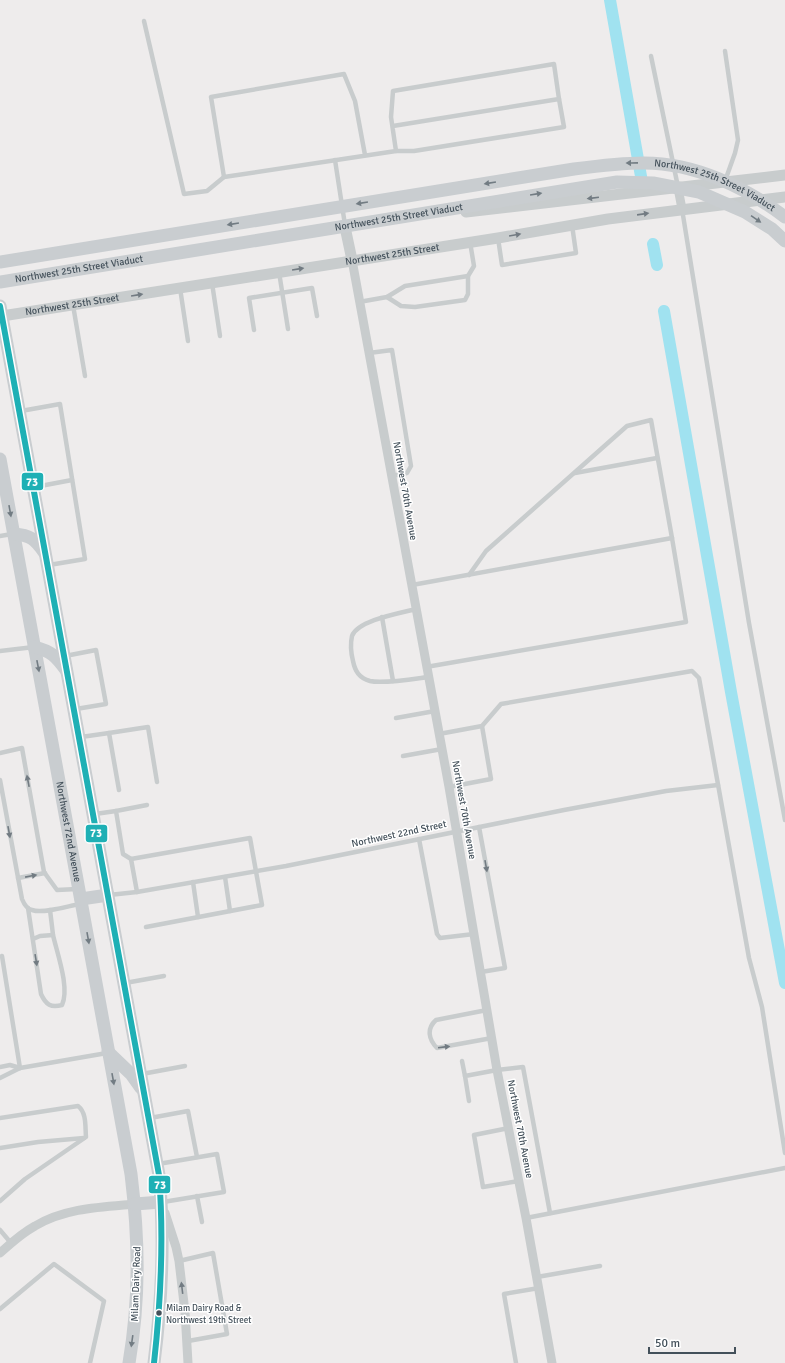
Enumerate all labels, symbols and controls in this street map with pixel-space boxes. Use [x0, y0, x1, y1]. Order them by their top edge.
street label: Northwest 25th Street Viaduct [654, 157, 778, 214]
one-way arrow [625, 160, 638, 166]
one-way arrow [484, 180, 496, 186]
one-way arrow [530, 191, 542, 197]
one-way arrow [587, 194, 599, 201]
street label: Northwest 25th Street Viaduct [334, 201, 464, 234]
one-way arrow [356, 201, 368, 207]
one-way arrow [637, 211, 649, 218]
one-way arrow [750, 215, 762, 222]
one-way arrow [227, 221, 239, 227]
one-way arrow [509, 232, 521, 238]
street label: Northwest 25th Street [344, 241, 441, 268]
street label: Northwest 25th Street Viaduct [14, 253, 144, 286]
one-way arrow [292, 266, 304, 272]
street label: Northwest 25th Street [24, 292, 120, 318]
one-way arrow [131, 292, 143, 298]
street label: Northwest 70th Avenue [390, 441, 420, 541]
line badge: 73 [21, 472, 44, 491]
text: 73 [26, 476, 38, 489]
one-way arrow [7, 505, 13, 517]
one-way arrow [35, 660, 41, 673]
street label: Northwest 70th Avenue [449, 760, 479, 860]
one-way arrow [25, 775, 31, 787]
street label: Northwest 72nd Avenue [53, 781, 83, 883]
street label: Northwest 22nd Street [350, 818, 448, 850]
line badge: 73 [85, 824, 108, 843]
one-way arrow [7, 826, 13, 838]
text: 73 [90, 827, 102, 840]
one-way arrow [484, 859, 490, 872]
one-way arrow [25, 872, 37, 878]
one-way arrow [85, 932, 91, 944]
one-way arrow [33, 954, 39, 966]
one-way arrow [438, 1044, 450, 1050]
one-way arrow [111, 1073, 117, 1086]
street label: Northwest 70th Avenue [505, 1079, 535, 1179]
line badge: 73 [148, 1175, 171, 1194]
text: 73 [154, 1179, 166, 1192]
street label: Milam Dairy Road [129, 1246, 143, 1322]
one-way arrow [179, 1282, 185, 1294]
place label: Milam Dairy Road & Northwest 19th Street [166, 1303, 251, 1326]
marker: Milam Dairy Road & Northwest 19th Street [154, 1308, 164, 1318]
scale bar [649, 1329, 735, 1355]
one-way arrow [129, 1335, 135, 1347]
text: 50 m [655, 1336, 680, 1351]

